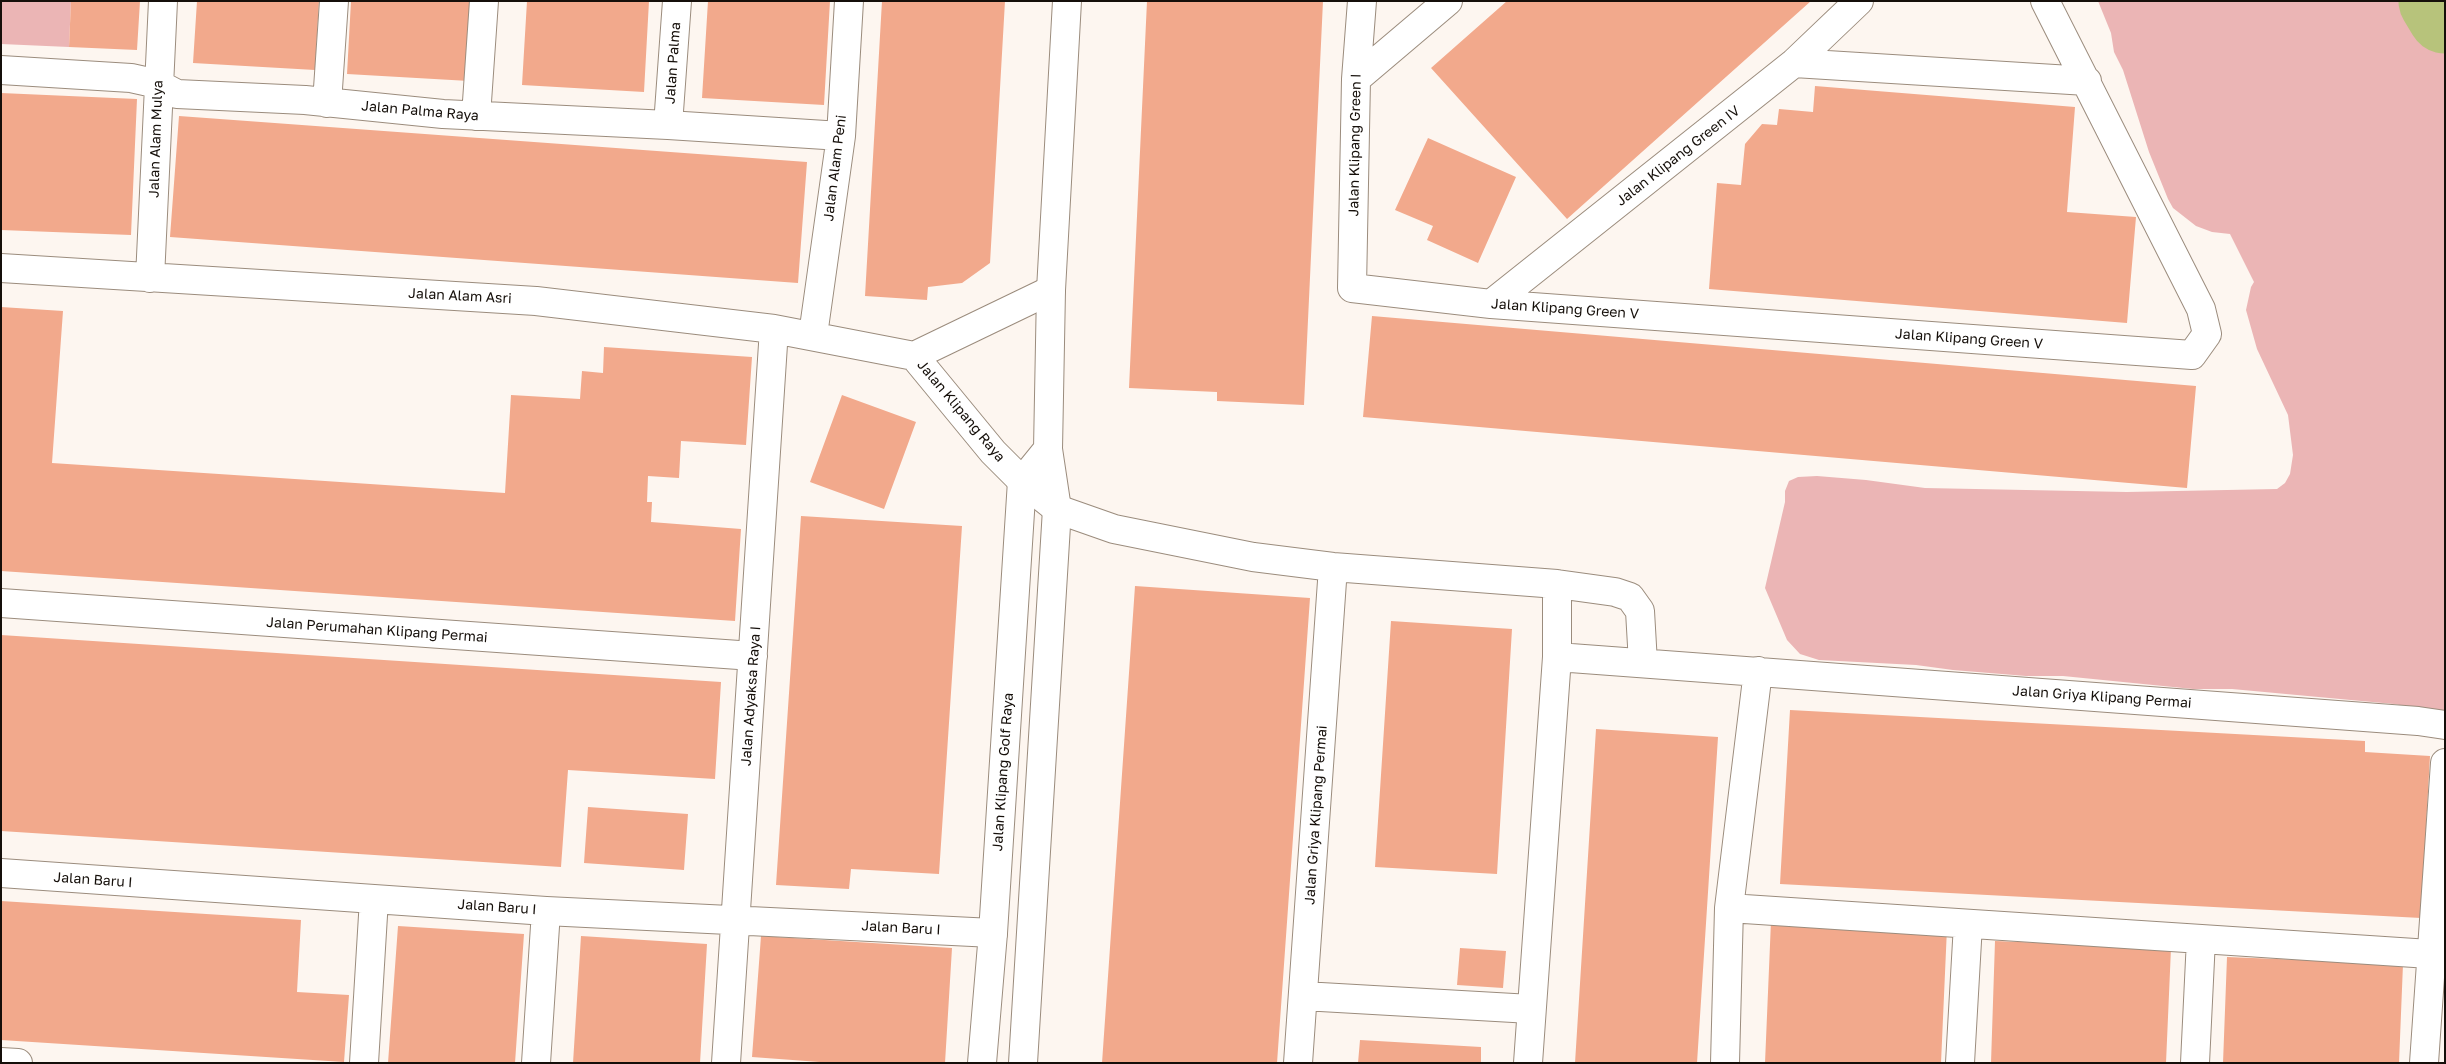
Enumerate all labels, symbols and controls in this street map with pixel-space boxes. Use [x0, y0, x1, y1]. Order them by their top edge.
street label: Jalan Palma [662, 22, 684, 104]
street label: Jalan Klipang Green I [1345, 73, 1365, 217]
street label: Jalan Alam Mulya [146, 80, 166, 198]
street label: Jalan Palma Raya [361, 98, 479, 124]
street label: Jalan Klipang Green IV [1613, 102, 1743, 210]
street label: Jalan Alam Peni [820, 114, 850, 222]
street label: Jalan Alam Asri [408, 285, 512, 307]
street label: Jalan Klipang Green V [1491, 295, 1639, 323]
street label: Jalan Klipang Green V [1895, 325, 2043, 353]
street label: Jalan Klipang Raya [914, 357, 1008, 465]
street label: Jalan Perumahan Klipang Permai [266, 614, 488, 646]
street label: Jalan Adyaksa Raya I [738, 625, 764, 767]
street label: Jalan Griya Klipang Permai [2012, 682, 2192, 712]
street label: Jalan Klipang Golf Raya [989, 692, 1017, 852]
street label: Jalan Griya Klipang Permai [1301, 725, 1331, 905]
street label: Jalan Baru I [53, 869, 133, 891]
street label: Jalan Baru I [457, 896, 537, 918]
street label: Jalan Baru I [861, 918, 941, 938]

